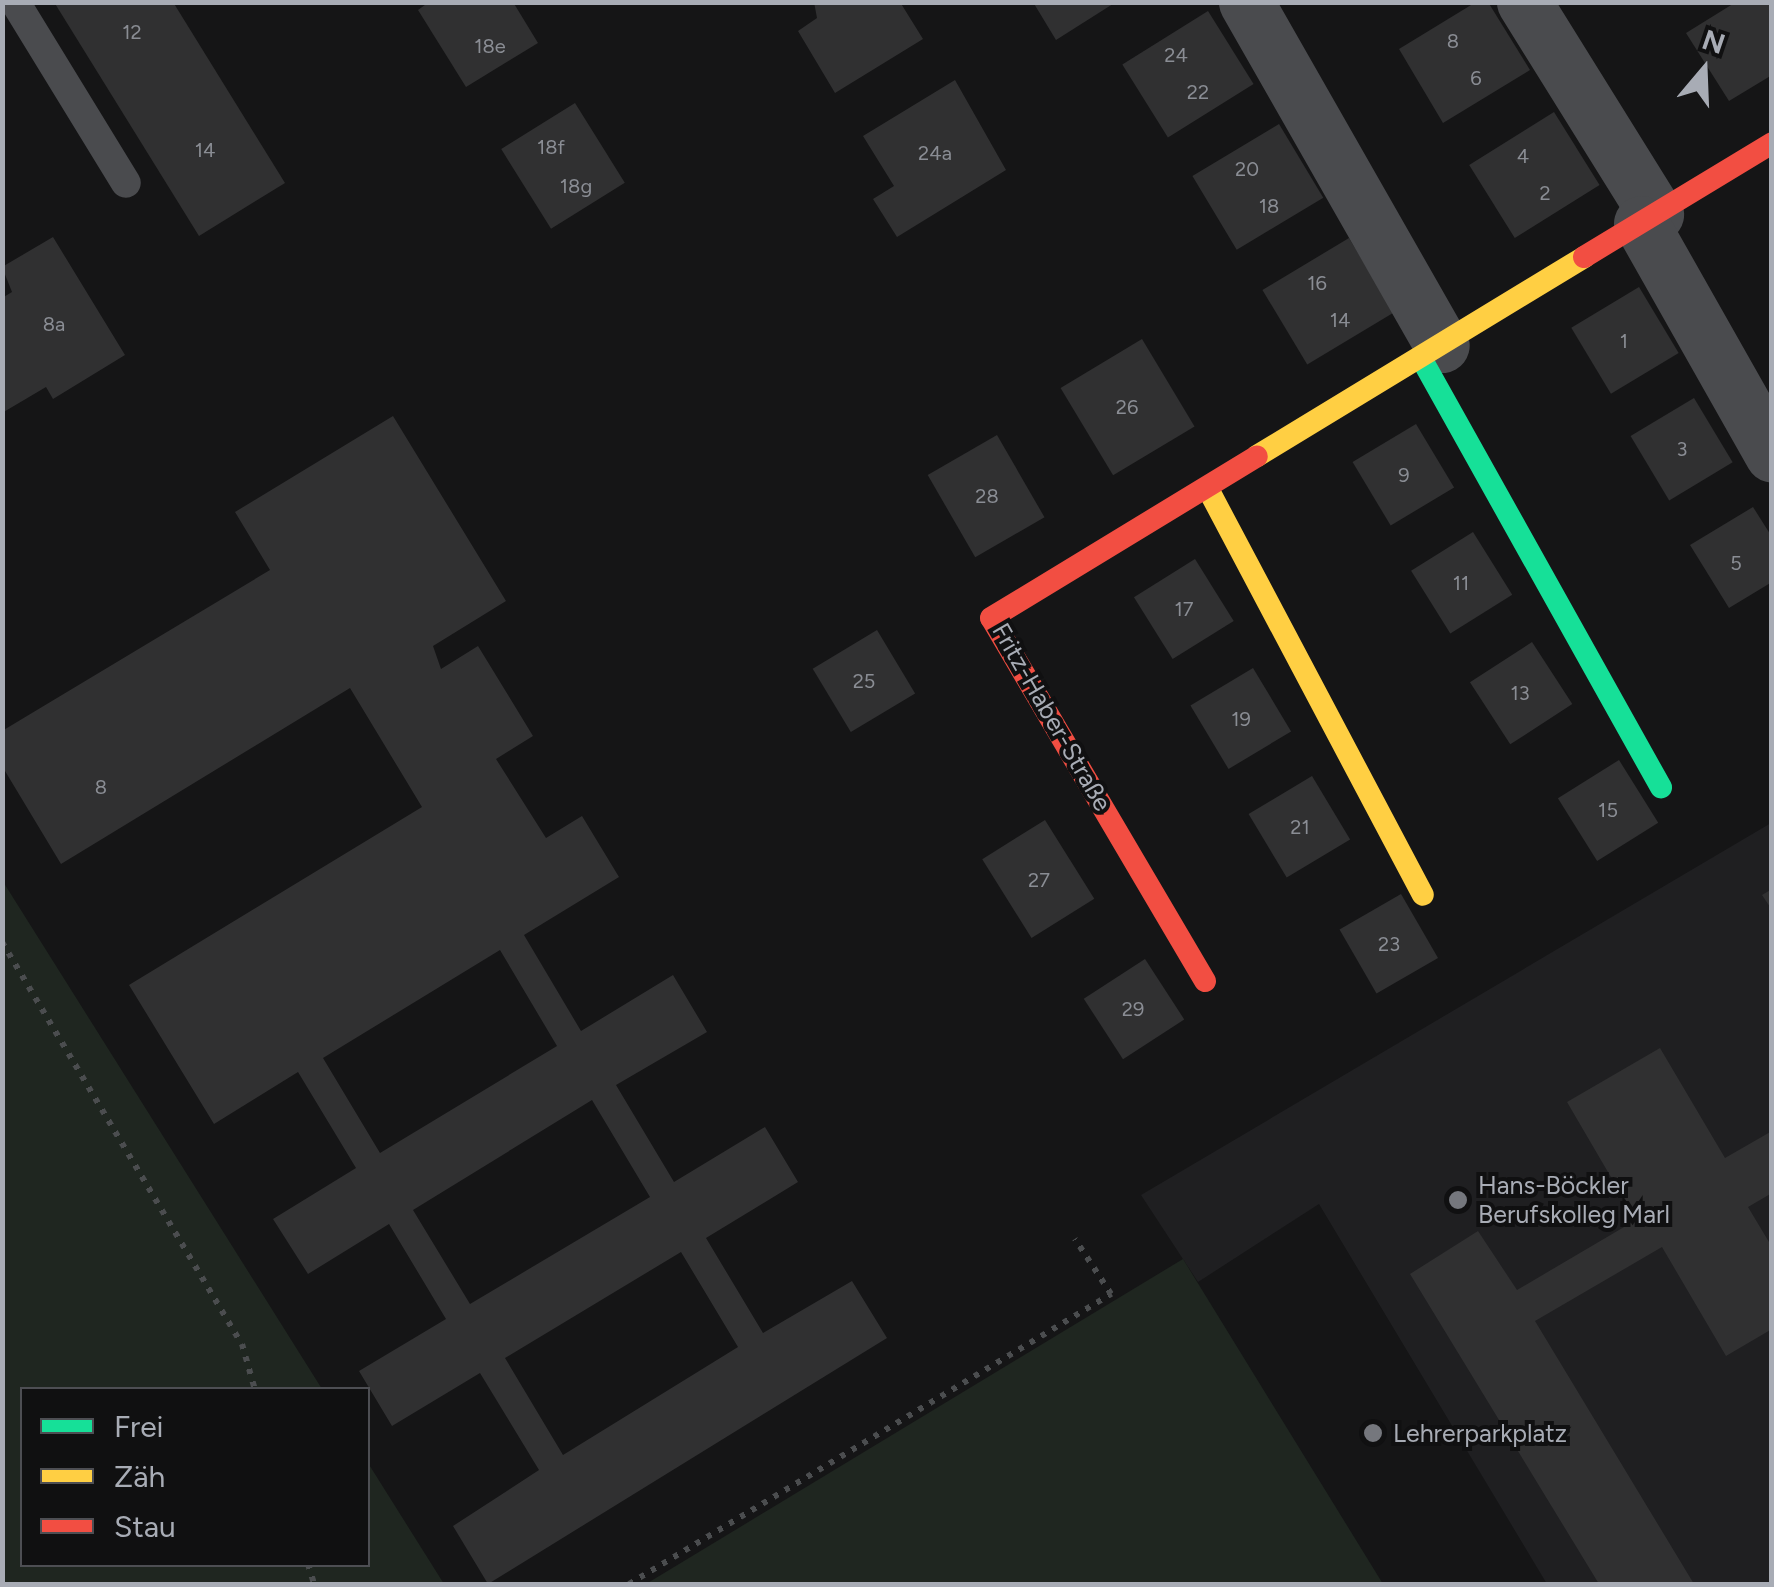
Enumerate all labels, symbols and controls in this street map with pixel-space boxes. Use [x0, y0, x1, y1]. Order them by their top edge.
house number: 12 [122, 20, 142, 44]
north arrow [1654, 20, 1754, 120]
text: N [1698, 22, 1730, 61]
house number: 8 [1447, 29, 1459, 53]
house number: 18e [474, 34, 506, 58]
house number: 24 [1164, 43, 1188, 67]
house number: 6 [1470, 66, 1482, 90]
house number: 22 [1187, 80, 1209, 104]
house number: 18f [537, 135, 565, 159]
house number: 14 [195, 138, 215, 162]
house number: 24a [918, 141, 952, 165]
house number: 4 [1517, 144, 1529, 168]
house number: 20 [1235, 157, 1259, 181]
house number: 18g [560, 174, 592, 198]
house number: 2 [1539, 181, 1551, 205]
house number: 18 [1259, 194, 1279, 218]
house number: 16 [1307, 271, 1327, 295]
house number: 14 [1330, 308, 1350, 332]
house number: 8a [43, 312, 65, 336]
house number: 1 [1620, 329, 1628, 353]
house number: 26 [1116, 395, 1138, 419]
house number: 3 [1677, 437, 1687, 461]
house number: 9 [1398, 463, 1410, 487]
house number: 28 [975, 484, 999, 508]
house number: 5 [1730, 551, 1742, 575]
house number: 11 [1453, 571, 1469, 595]
house number: 17 [1175, 597, 1193, 621]
street label: Fritz-Haber-Straße [986, 618, 1118, 816]
house number: 25 [853, 669, 875, 693]
house number: 13 [1510, 681, 1530, 705]
house number: 19 [1231, 707, 1251, 731]
house number: 8 [95, 775, 107, 799]
house number: 15 [1598, 798, 1618, 822]
house number: 21 [1290, 815, 1310, 839]
house number: 27 [1028, 868, 1050, 892]
house number: 23 [1378, 932, 1400, 956]
house number: 29 [1122, 997, 1144, 1021]
place label: Hans-Böckler Berufskolleg Marl [1478, 1171, 1670, 1230]
marker: Hans-Böckler Berufskolleg Marl [1447, 1189, 1469, 1211]
legend [20, 1387, 370, 1567]
text: Frei [114, 1408, 163, 1445]
place label: Lehrerparkplatz [1393, 1418, 1567, 1448]
marker: Lehrerparkplatz [1362, 1422, 1384, 1444]
text: Zäh [114, 1458, 165, 1495]
text: Stau [114, 1508, 176, 1545]

